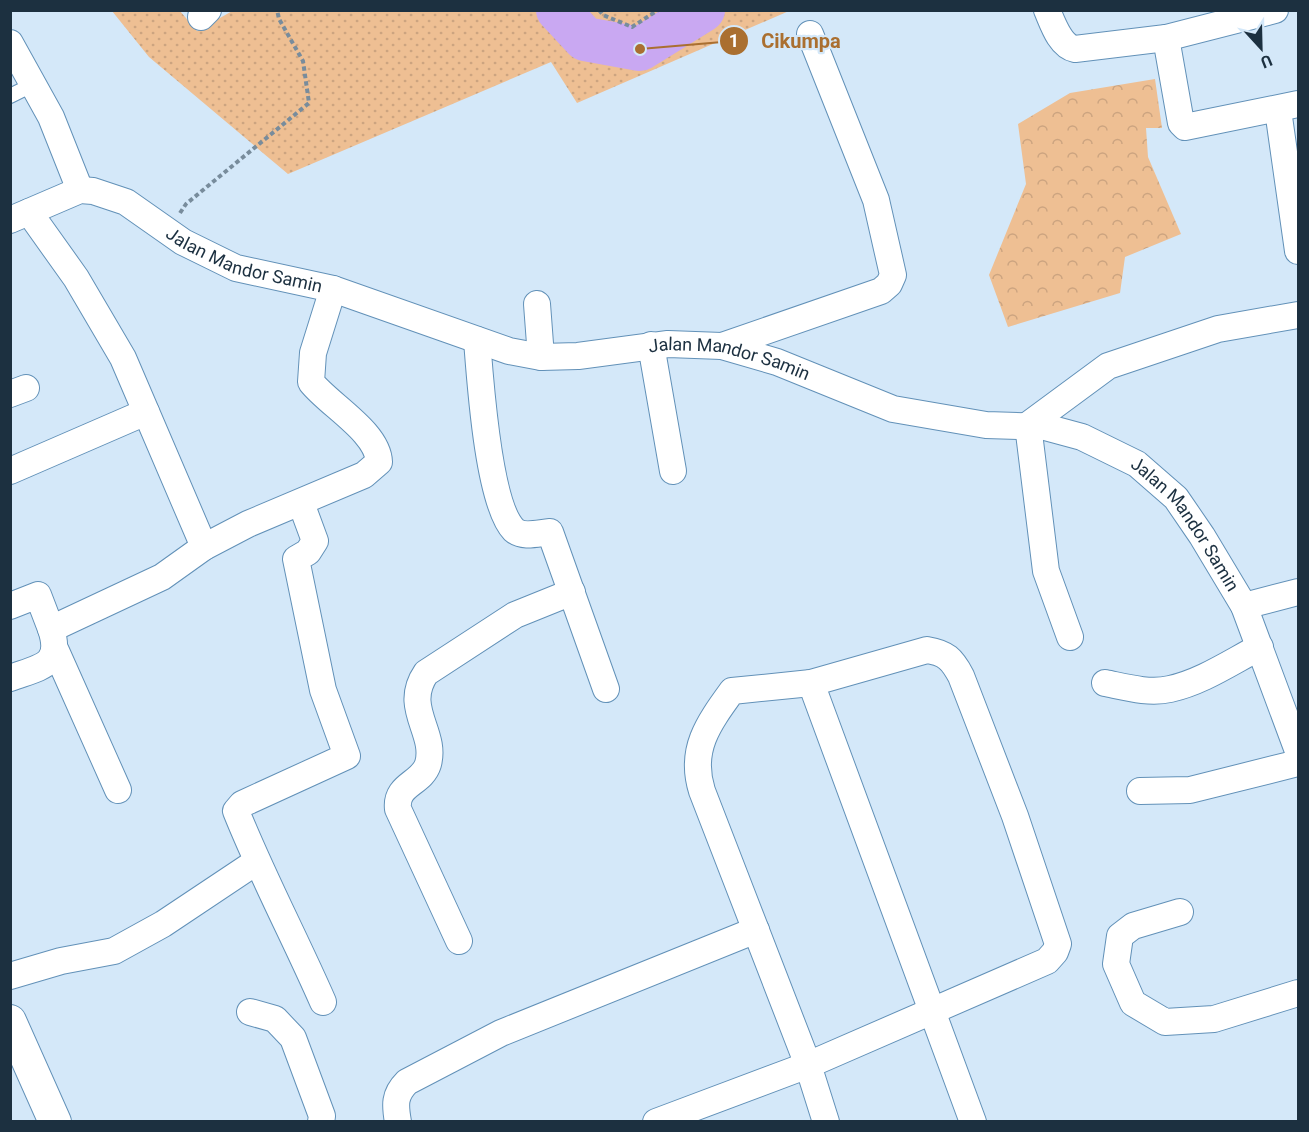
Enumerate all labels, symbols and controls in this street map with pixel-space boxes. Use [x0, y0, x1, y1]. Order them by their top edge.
north arrow [1231, 18, 1291, 78]
callout: Cikumpa [719, 22, 852, 60]
text: Cikumpa [761, 29, 841, 53]
text: 1 [729, 30, 739, 51]
text: U [1258, 51, 1275, 72]
street label: Jalan Mandor Samin [162, 222, 324, 296]
street label: Jalan Mandor Samin [647, 333, 813, 384]
street label: Jalan Mandor Samin [1128, 452, 1244, 595]

